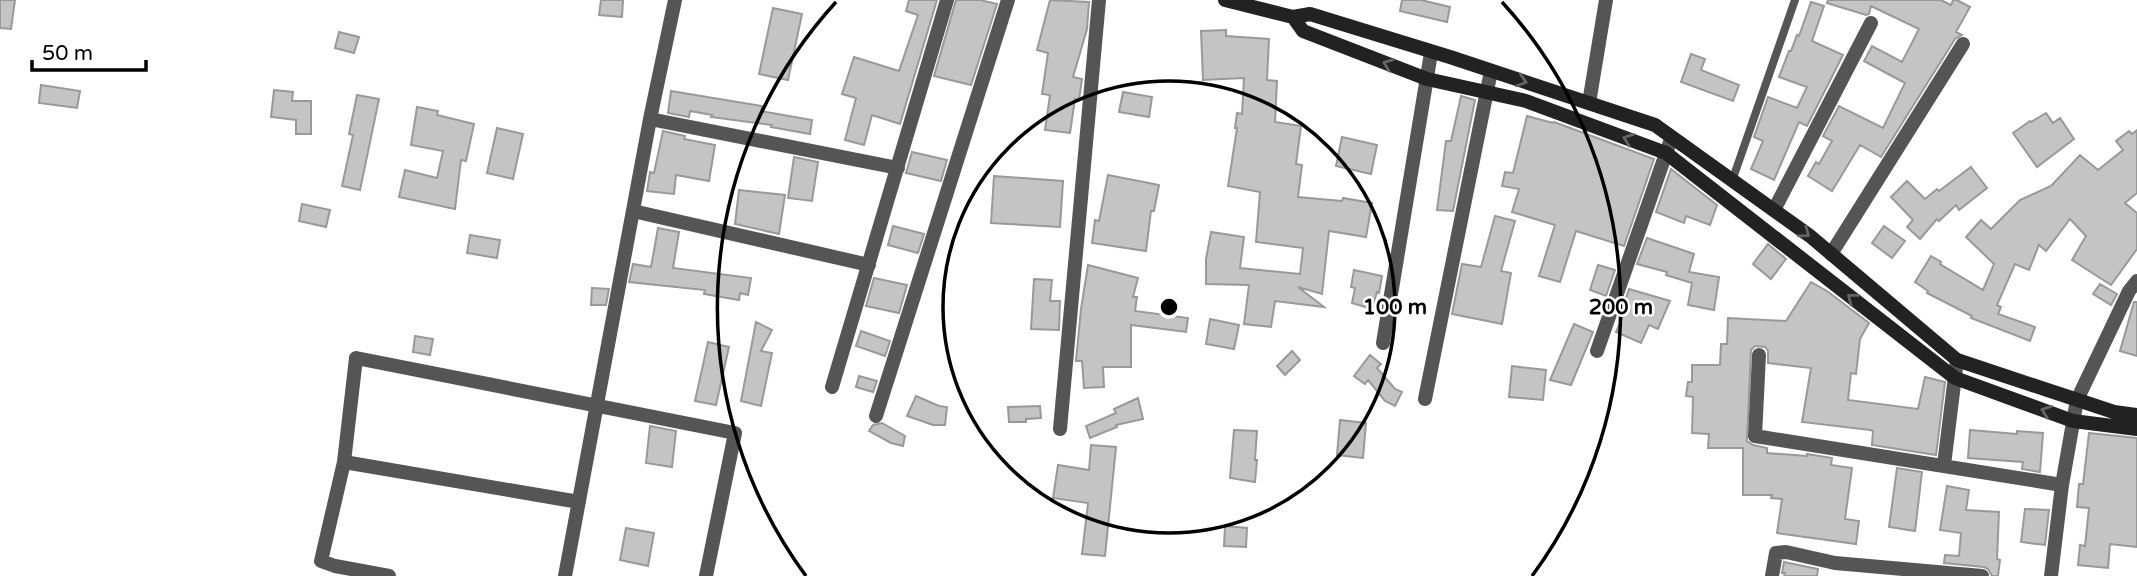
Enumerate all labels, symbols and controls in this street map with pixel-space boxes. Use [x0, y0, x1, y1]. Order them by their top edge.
scale bar [32, 28, 145, 72]
text: 50 m [42, 41, 93, 66]
one-way arrow [1383, 58, 1395, 72]
one-way arrow [1515, 73, 1527, 87]
one-way arrow [1623, 133, 1635, 147]
one-way arrow [1798, 225, 1810, 237]
one-way arrow [1848, 294, 1860, 307]
centre of rings [1157, 295, 1181, 319]
text: 100 m [1363, 295, 1427, 320]
text: 200 m [1589, 295, 1653, 320]
one-way arrow [2041, 405, 2053, 419]

